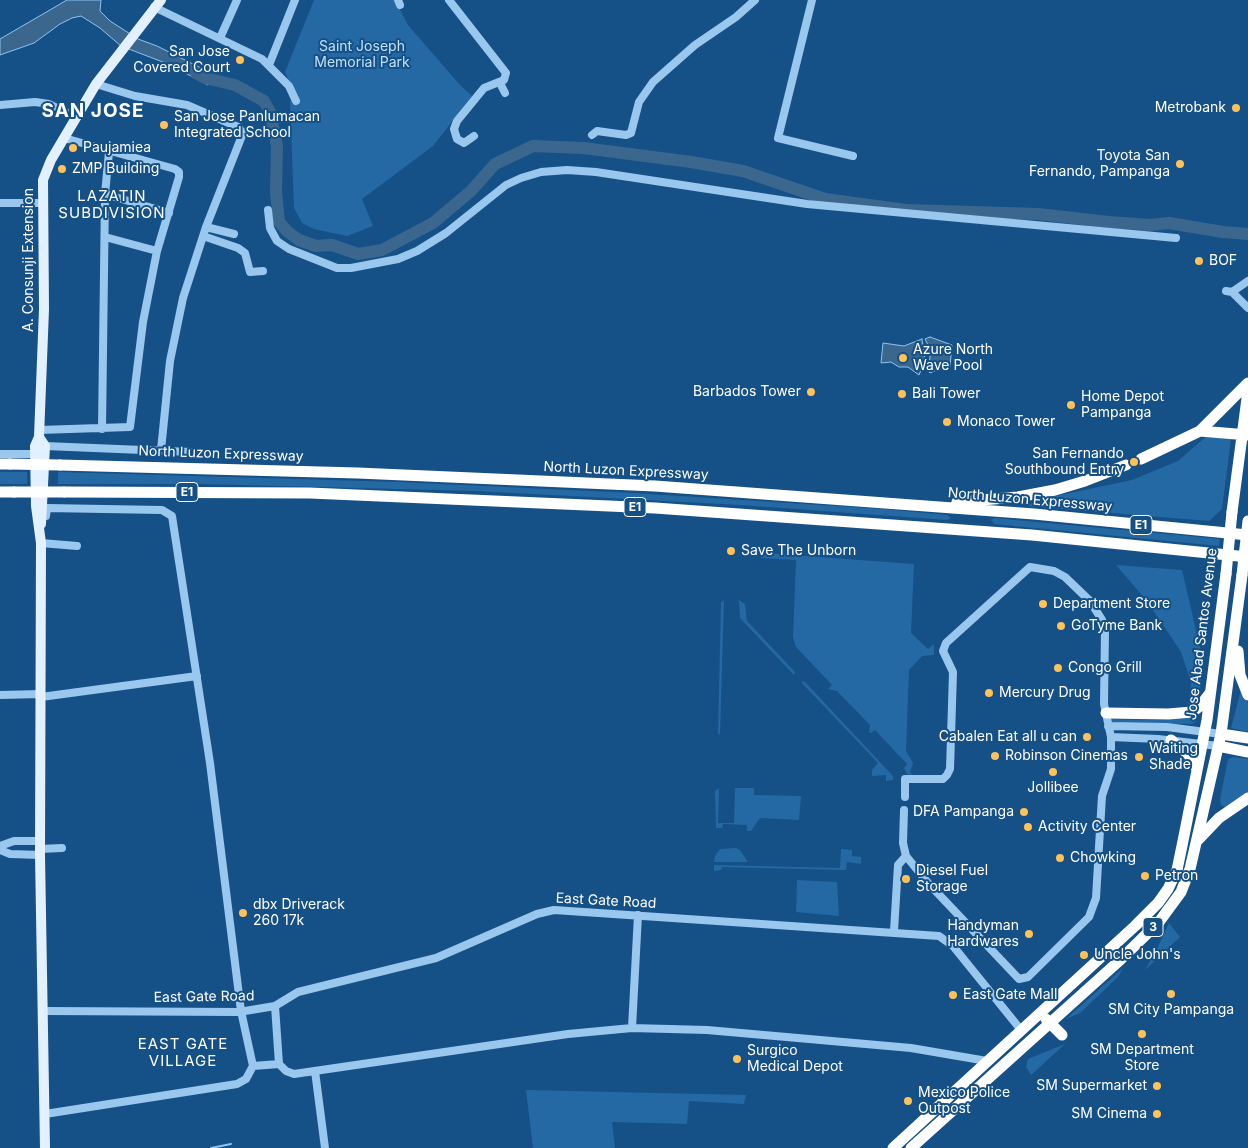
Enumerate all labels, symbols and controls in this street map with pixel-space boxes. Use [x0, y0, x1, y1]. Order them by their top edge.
park label: Saint Joseph Memorial Park [314, 39, 410, 72]
place label: San Jose Covered Court [133, 44, 230, 76]
marker: San Jose Covered Court [234, 54, 246, 66]
district label: SAN JOSE [40, 100, 146, 122]
place label: Metrobank [1155, 100, 1226, 116]
marker: Metrobank [1230, 102, 1242, 114]
place label: San Jose Panlumacan Integrated School [174, 109, 320, 142]
marker: San Jose Panlumacan Integrated School [158, 119, 170, 131]
place label: Paujamiea [83, 140, 151, 156]
marker: Paujamiea [67, 142, 79, 154]
place label: Toyota San Fernando, Pampanga [1029, 148, 1170, 180]
marker: Toyota San Fernando, Pampanga [1174, 158, 1186, 170]
place label: ZMP Building [72, 161, 159, 177]
marker: ZMP Building [56, 163, 68, 175]
district label: LAZATIN SUBDIVISION [57, 187, 167, 222]
street label: A. Consunji Extension [21, 188, 37, 332]
place label: BOF [1209, 253, 1237, 269]
marker: BOF [1193, 255, 1205, 267]
place label: Azure North Wave Pool [913, 342, 993, 374]
marker: Azure North Wave Pool [897, 352, 909, 364]
place label: Barbados Tower [693, 384, 801, 400]
marker: Barbados Tower [805, 386, 817, 398]
place label: Bali Tower [912, 386, 980, 402]
marker: Bali Tower [896, 388, 908, 400]
place label: Home Depot Pampanga [1081, 389, 1164, 422]
marker: Home Depot Pampanga [1065, 399, 1077, 411]
place label: Monaco Tower [957, 414, 1055, 430]
marker: Monaco Tower [941, 416, 953, 428]
street label: North Luzon Expressway [138, 443, 304, 465]
place label: San Fernando Southbound Entry [1005, 446, 1124, 478]
marker: San Fernando Southbound Entry [1128, 456, 1140, 468]
street label: North Luzon Expressway [543, 458, 709, 484]
road number: E1 [176, 482, 198, 502]
street label: North Luzon Expressway [947, 484, 1113, 516]
road number: E1 [624, 498, 646, 516]
road number: E1 [1130, 516, 1152, 534]
place label: Save The Unborn [741, 543, 856, 559]
marker: Save The Unborn [725, 545, 737, 557]
street label: Jose Abad Santos Avenue [1183, 547, 1221, 721]
place label: Department Store [1053, 596, 1170, 612]
marker: Department Store [1037, 598, 1049, 610]
place label: GoTyme Bank [1071, 618, 1162, 634]
marker: GoTyme Bank [1055, 620, 1067, 632]
place label: Congo Grill [1068, 660, 1142, 676]
marker: Congo Grill [1052, 662, 1064, 674]
place label: Mercury Drug [999, 685, 1091, 701]
marker: Mercury Drug [983, 687, 995, 699]
place label: Cabalen Eat all u can [939, 729, 1077, 745]
marker: Cabalen Eat all u can [1081, 731, 1093, 743]
place label: Waiting Shade [1149, 741, 1198, 774]
place label: Robinson Cinemas [1005, 748, 1128, 764]
marker: Robinson Cinemas [989, 750, 1001, 762]
marker: Waiting Shade [1133, 751, 1145, 763]
marker: Jollibee [1047, 766, 1059, 778]
place label: Jollibee [1027, 780, 1079, 796]
place label: DFA Pampanga [913, 804, 1014, 820]
marker: DFA Pampanga [1018, 806, 1030, 818]
place label: Activity Center [1038, 819, 1136, 835]
marker: Activity Center [1022, 821, 1034, 833]
place label: Chowking [1070, 850, 1136, 866]
marker: Chowking [1054, 852, 1066, 864]
place label: Diesel Fuel Storage [916, 863, 988, 896]
place label: Petron [1155, 868, 1198, 884]
marker: Petron [1139, 870, 1151, 882]
marker: Diesel Fuel Storage [900, 873, 912, 885]
street label: East Gate Road [555, 890, 657, 912]
place label: dbx Driverack 260 17k [253, 897, 345, 930]
marker: dbx Driverack 260 17k [237, 907, 249, 919]
place label: Handyman Hardwares [947, 918, 1019, 950]
road number: 3 [1143, 918, 1163, 936]
marker: Handyman Hardwares [1023, 928, 1035, 940]
place label: Uncle John's [1094, 947, 1181, 963]
marker: Uncle John's [1078, 949, 1090, 961]
place label: East Gate Mall [963, 987, 1057, 1003]
street label: East Gate Road [153, 988, 255, 1006]
marker: SM City Pampanga [1165, 988, 1177, 1000]
marker: East Gate Mall [947, 989, 959, 1001]
place label: SM City Pampanga [1108, 1002, 1234, 1018]
marker: SM Department Store [1136, 1028, 1148, 1040]
district label: EAST GATE VILLAGE [137, 1035, 229, 1070]
place label: SM Department Store [1090, 1042, 1194, 1074]
place label: Surgico Medical Depot [747, 1043, 843, 1076]
marker: Surgico Medical Depot [731, 1053, 743, 1065]
place label: SM Supermarket [1036, 1078, 1147, 1094]
marker: SM Supermarket [1151, 1080, 1163, 1092]
place label: Mexico Police Outpost [918, 1085, 1010, 1118]
marker: Mexico Police Outpost [902, 1095, 914, 1107]
place label: SM Cinema [1071, 1106, 1147, 1122]
marker: SM Cinema [1151, 1108, 1163, 1120]

